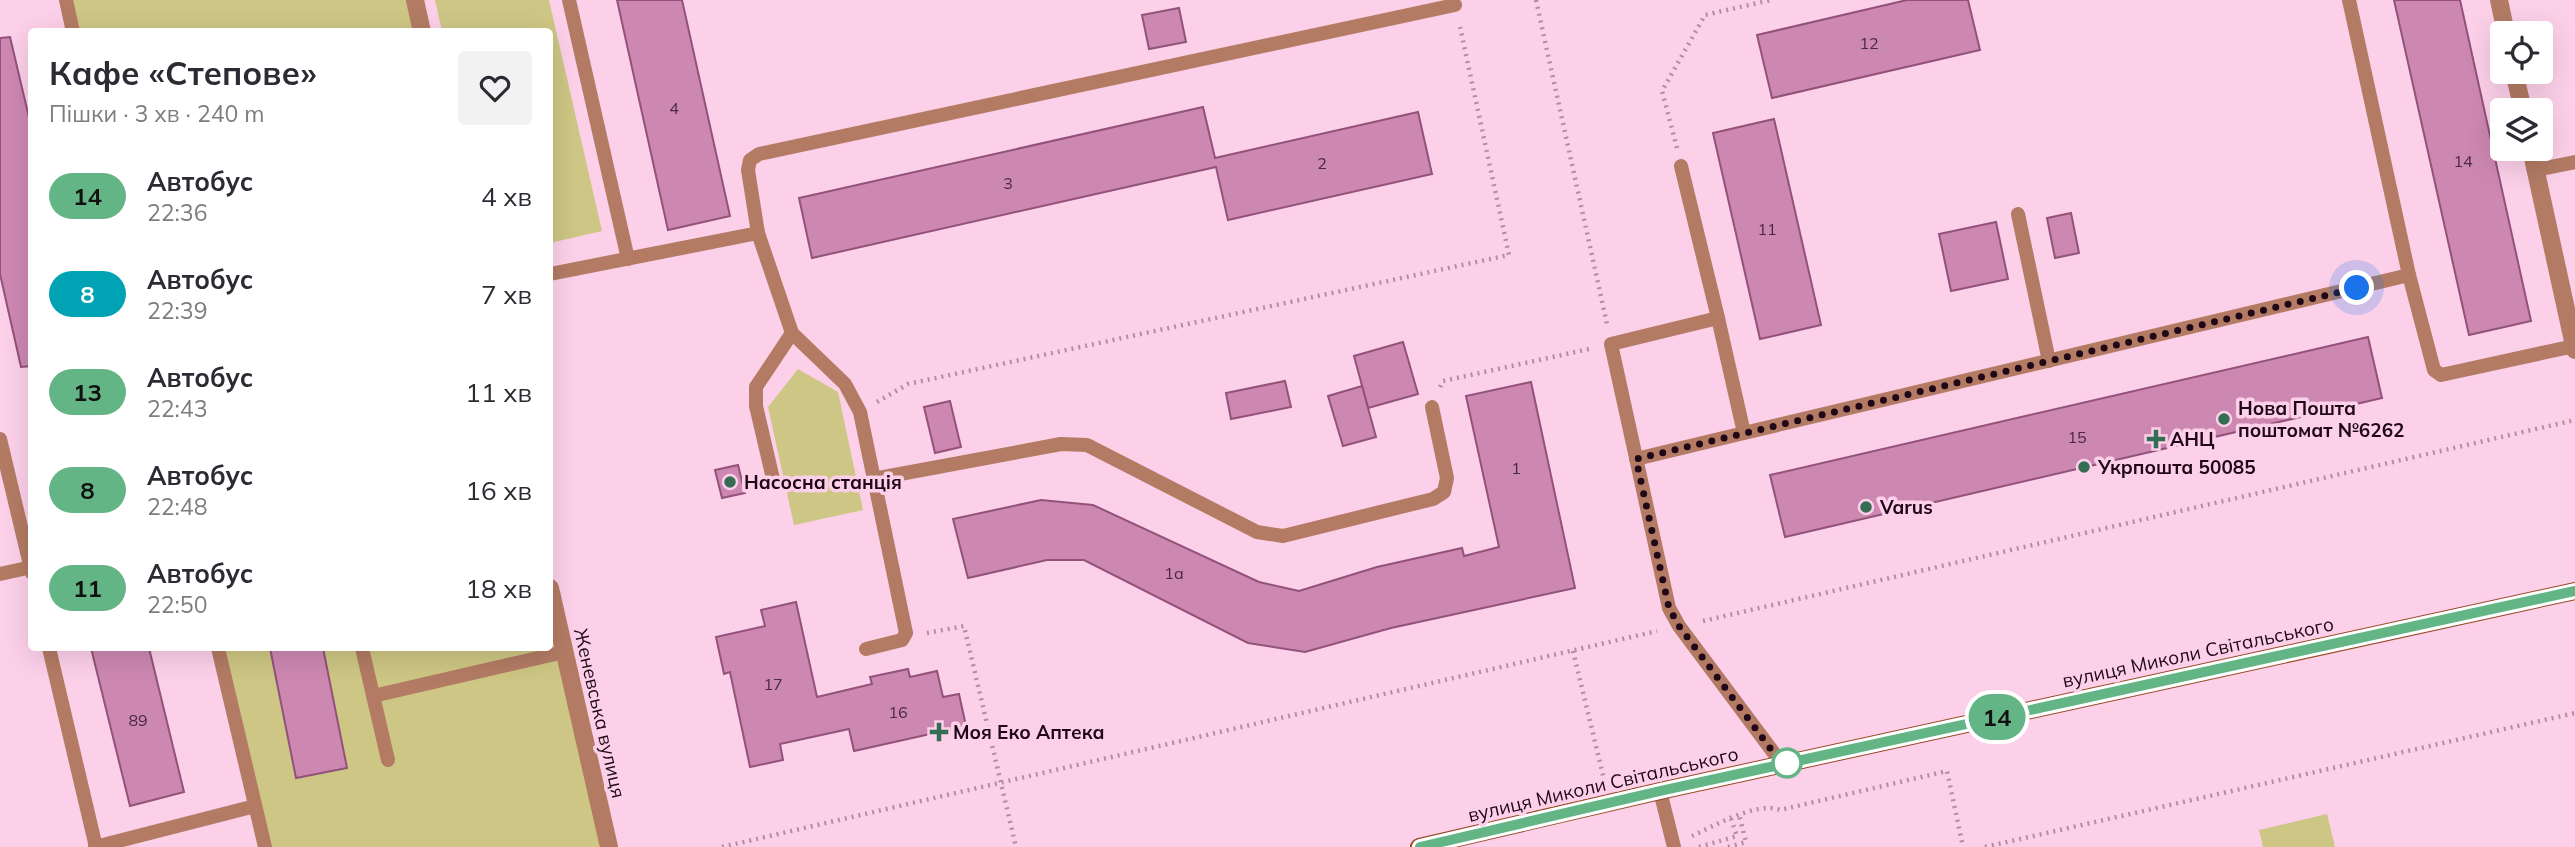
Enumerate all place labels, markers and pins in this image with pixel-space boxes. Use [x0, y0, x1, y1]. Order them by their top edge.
place label: Нова Пошта поштомат №6262 [2238, 396, 2404, 442]
marker: Нова Пошта поштомат №6262 [2216, 411, 2232, 427]
place label: АНЦ [2170, 427, 2215, 451]
marker: АНЦ [2148, 431, 2164, 447]
place label: Укрпошта 50085 [2097, 455, 2256, 479]
marker: Укрпошта 50085 [2076, 459, 2092, 475]
place label: Насосна станція [744, 470, 902, 494]
marker: Насосна станція [722, 474, 738, 490]
place label: Varus [1879, 495, 1933, 519]
marker: Varus [1858, 499, 1874, 515]
place label: Моя Еко Аптека [953, 720, 1105, 744]
marker: Моя Еко Аптека [931, 724, 947, 740]
unlabelled marker [1772, 748, 1802, 778]

